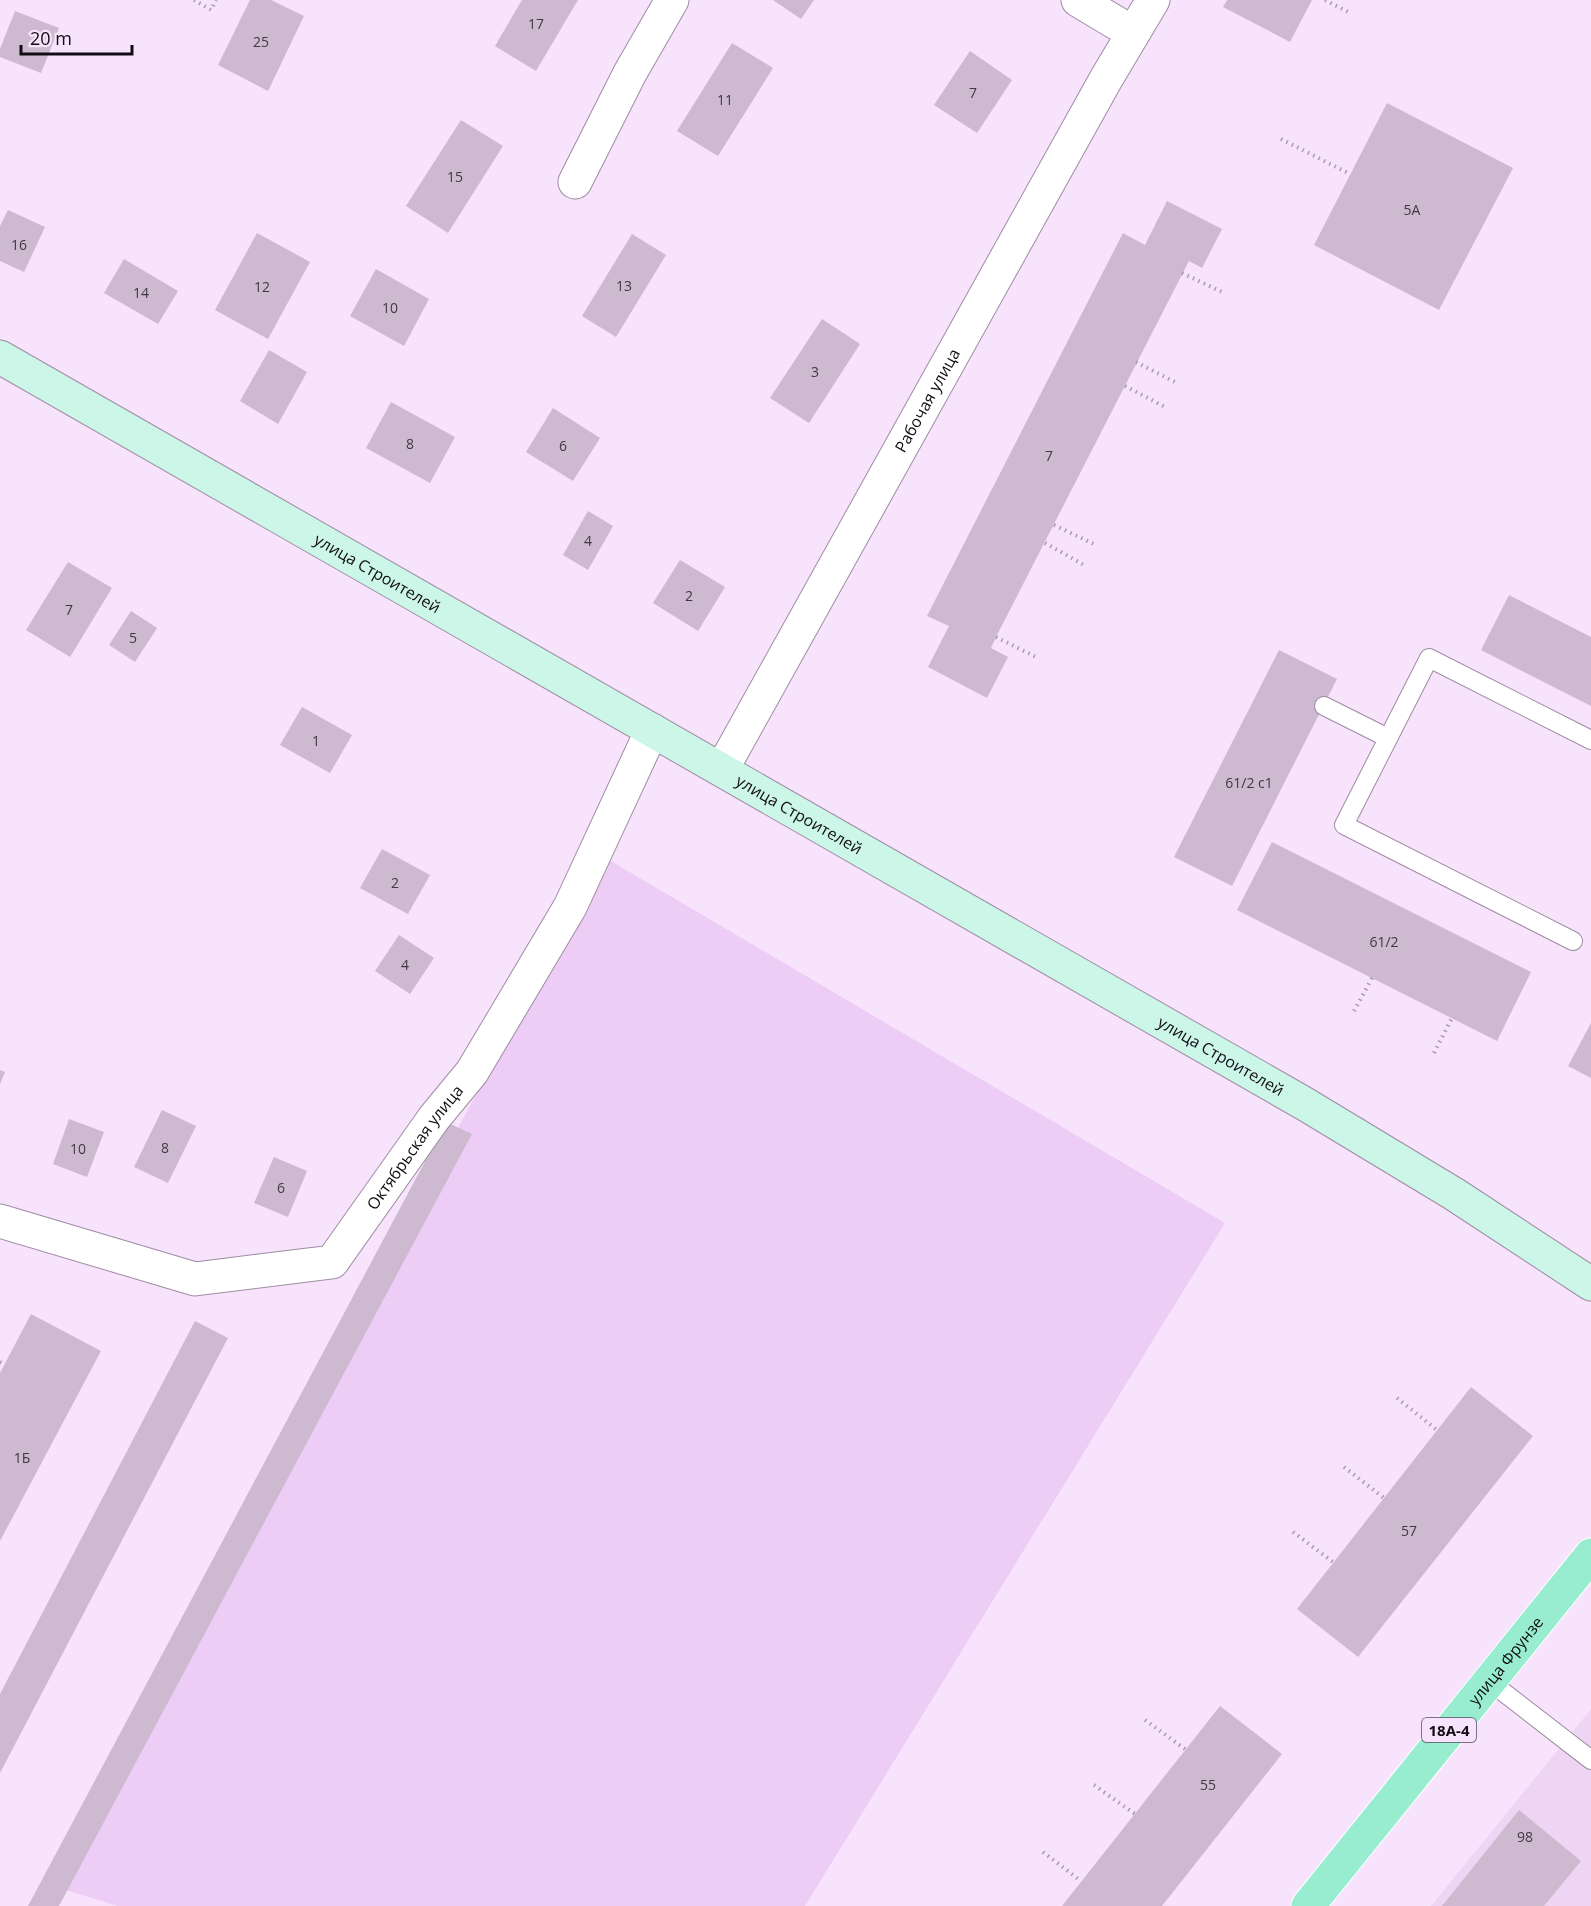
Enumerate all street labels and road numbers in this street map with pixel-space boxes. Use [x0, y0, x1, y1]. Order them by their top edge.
street label: Рабочая улица [890, 344, 965, 456]
street label: улица Строителей [310, 528, 445, 618]
street label: улица Строителей [732, 770, 867, 859]
street label: улица Строителей [1154, 1011, 1288, 1101]
street label: Октябрьская улица [361, 1080, 468, 1214]
street label: улица Фрунзе [1463, 1612, 1548, 1710]
road number: 18А-4 [1422, 1718, 1476, 1742]

